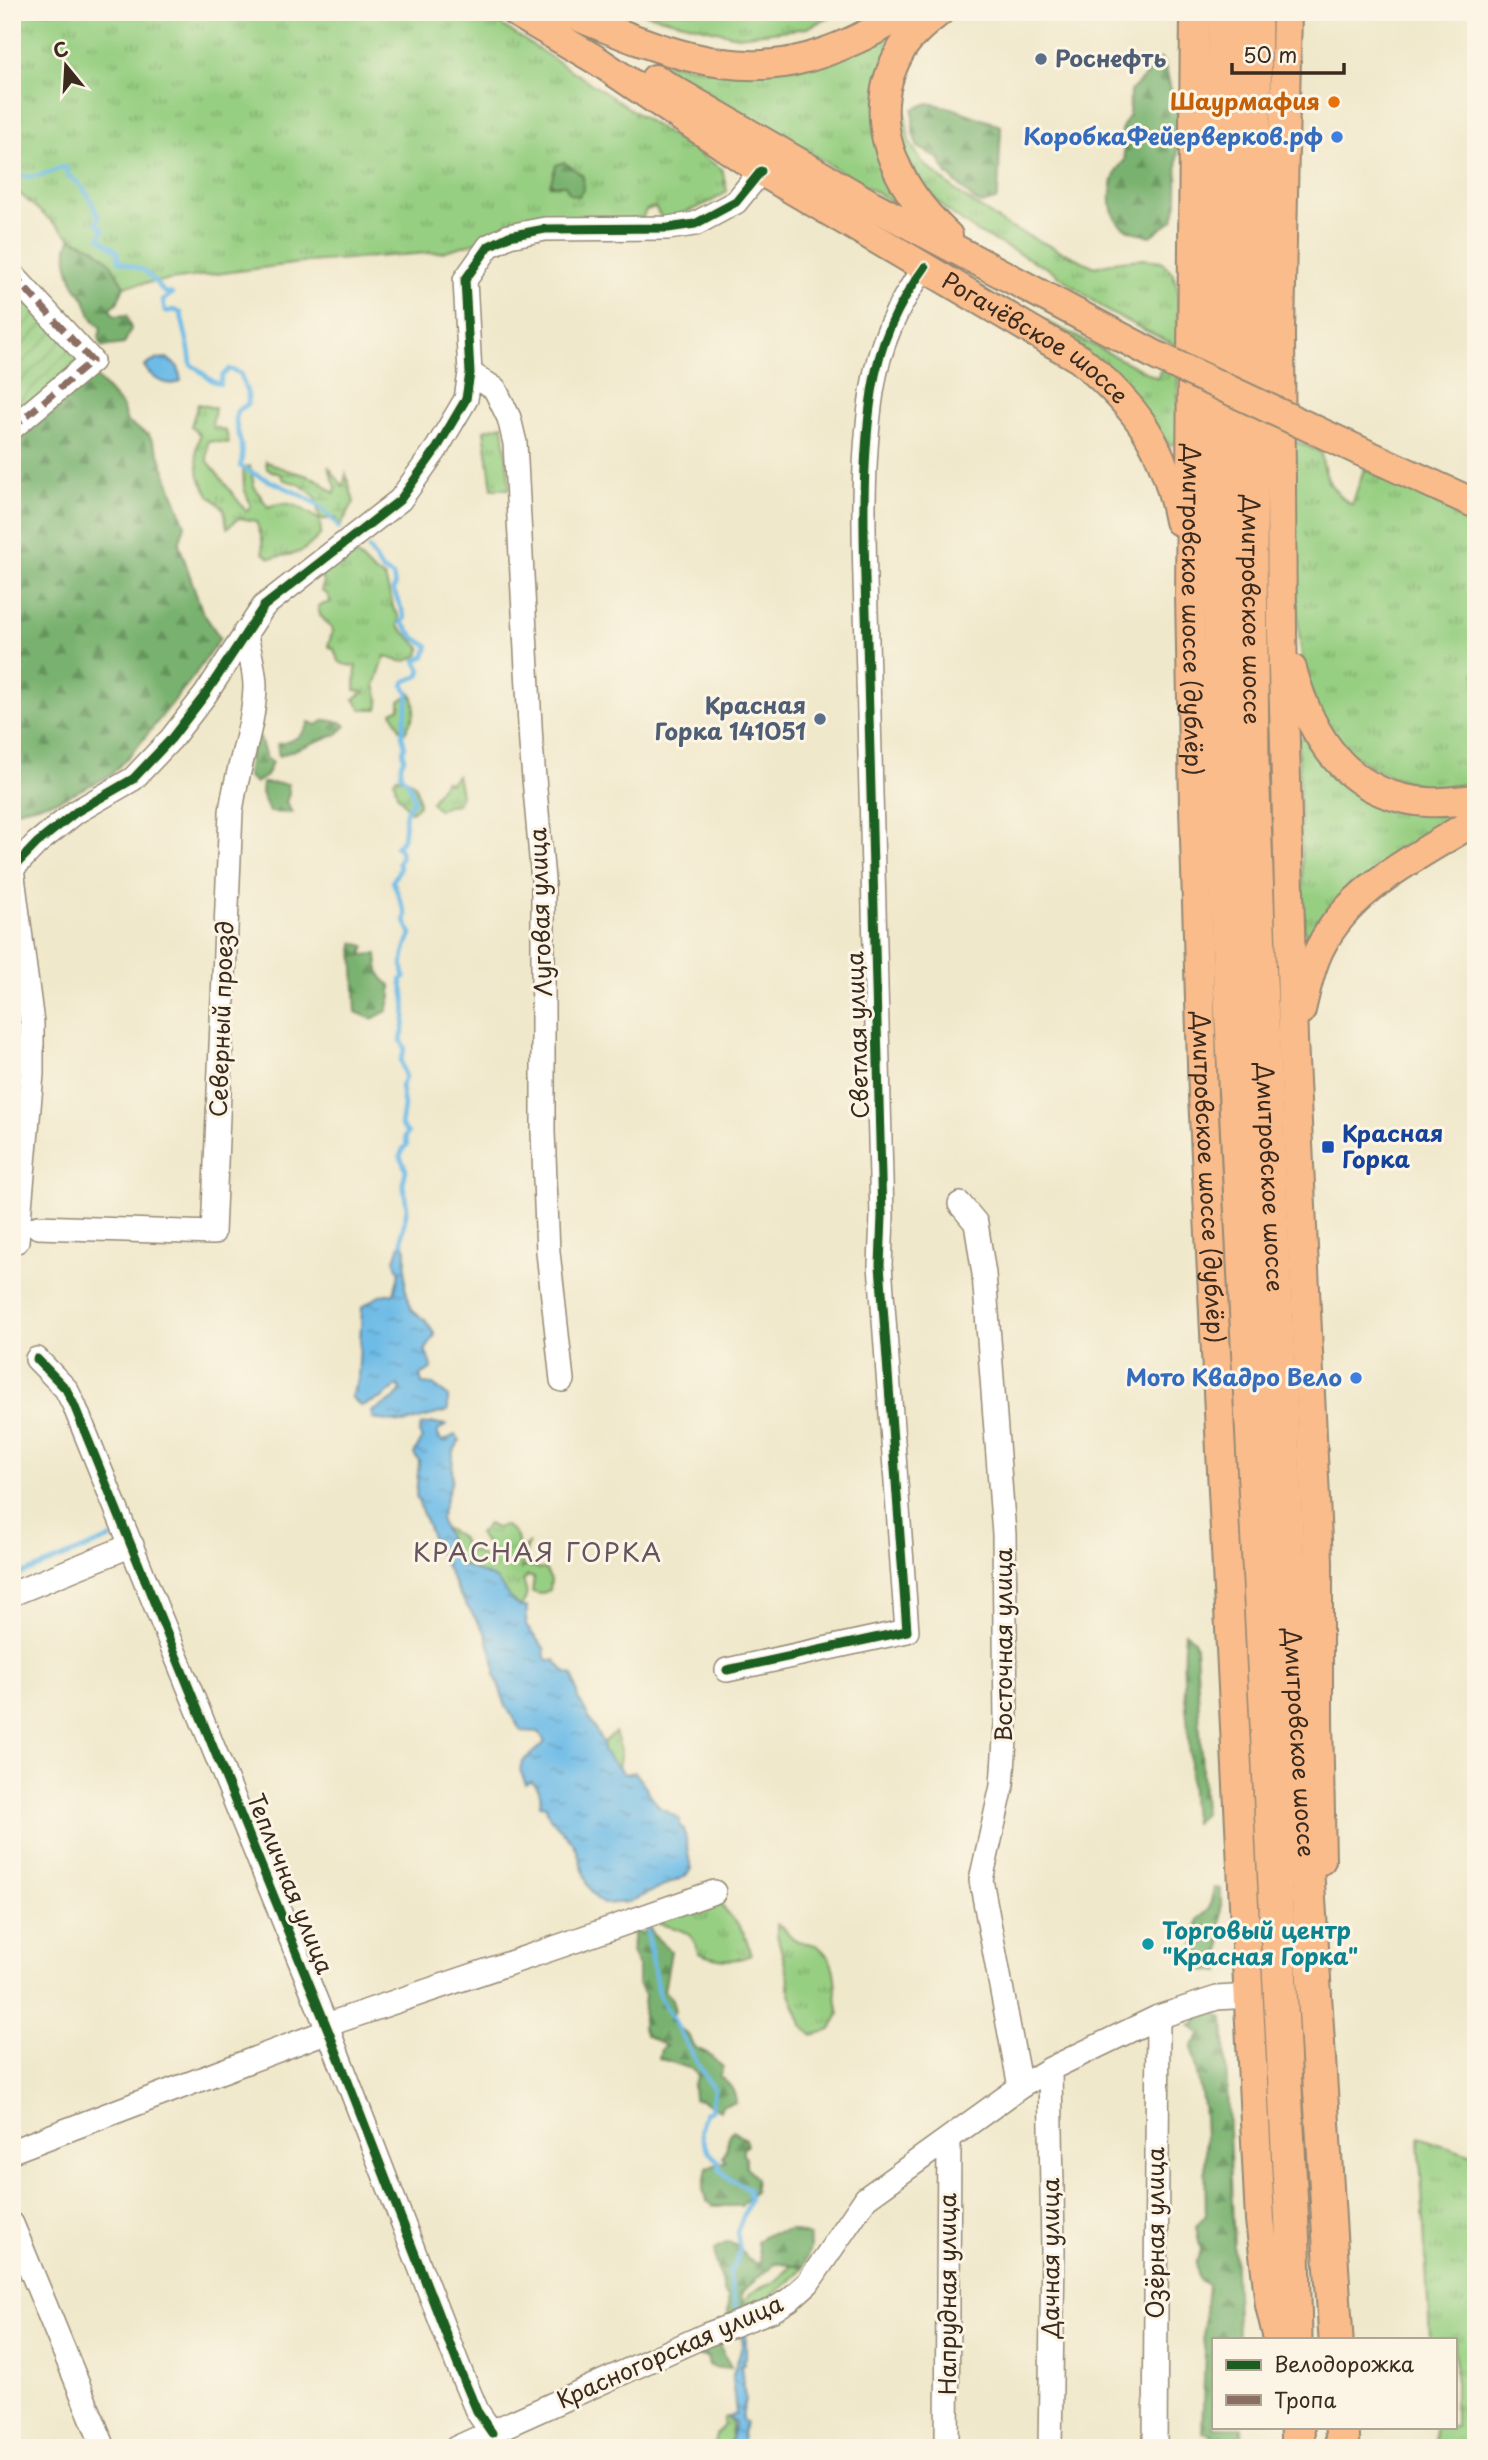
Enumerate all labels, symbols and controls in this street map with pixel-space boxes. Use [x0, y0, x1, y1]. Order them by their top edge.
north arrow [32, 32, 102, 102]
scale bar [1232, 32, 1344, 76]
text: С [49, 33, 72, 64]
text: 50 m [1243, 38, 1297, 70]
place label: Роснефть [1055, 40, 1167, 75]
marker: Роснефть [1033, 51, 1049, 67]
place label: Шаурмафия [1170, 83, 1320, 118]
marker: Шаурмафия [1326, 94, 1342, 110]
place label: КоробкаФейерверков.рф [1023, 118, 1323, 153]
marker: КоробкаФейерверков.рф [1329, 129, 1345, 145]
street label: Рогачёвское шоссе [935, 262, 1137, 411]
street label: Дмитровское шоссе (дублёр) [1174, 443, 1212, 776]
street label: Дмитровское шоссе [1234, 494, 1271, 725]
place label: Красная Горка 141051 [655, 687, 806, 748]
marker: Красная Горка 141051 [812, 711, 828, 727]
street label: Луговая улица [519, 826, 560, 997]
street label: Северный проезд [200, 920, 241, 1118]
street label: Светлая улица [836, 950, 877, 1119]
street label: Дмитровское шоссе (дублёр) [1184, 1011, 1235, 1344]
street label: Дмитровское шоссе [1248, 1061, 1294, 1293]
place label: Красная Горка [1342, 1115, 1443, 1176]
marker: Красная Горка [1320, 1139, 1336, 1155]
place label: Мото Квадро Вело [1126, 1359, 1342, 1394]
marker: Мото Квадро Вело [1348, 1370, 1364, 1386]
district label: КРАСНАЯ ГОРКА [413, 1532, 663, 1571]
street label: Восточная улица [985, 1547, 1020, 1742]
street label: Дмитровское шоссе [1276, 1626, 1325, 1858]
street label: Тепличная улица [239, 1788, 344, 1979]
place label: Торговый центр "Красная Горка" [1162, 1912, 1358, 1973]
marker: Торговый центр "Красная Горка" [1140, 1936, 1156, 1952]
street label: Озёрная улица [1137, 2147, 1172, 2319]
street label: Дачная улица [1032, 2177, 1067, 2339]
street label: Напрудная улица [929, 2193, 964, 2395]
street label: Красногорская улица [551, 2285, 789, 2416]
legend [1212, 2338, 1456, 2428]
text: Велодорожка [1274, 2347, 1415, 2379]
text: Тропа [1274, 2383, 1336, 2415]

